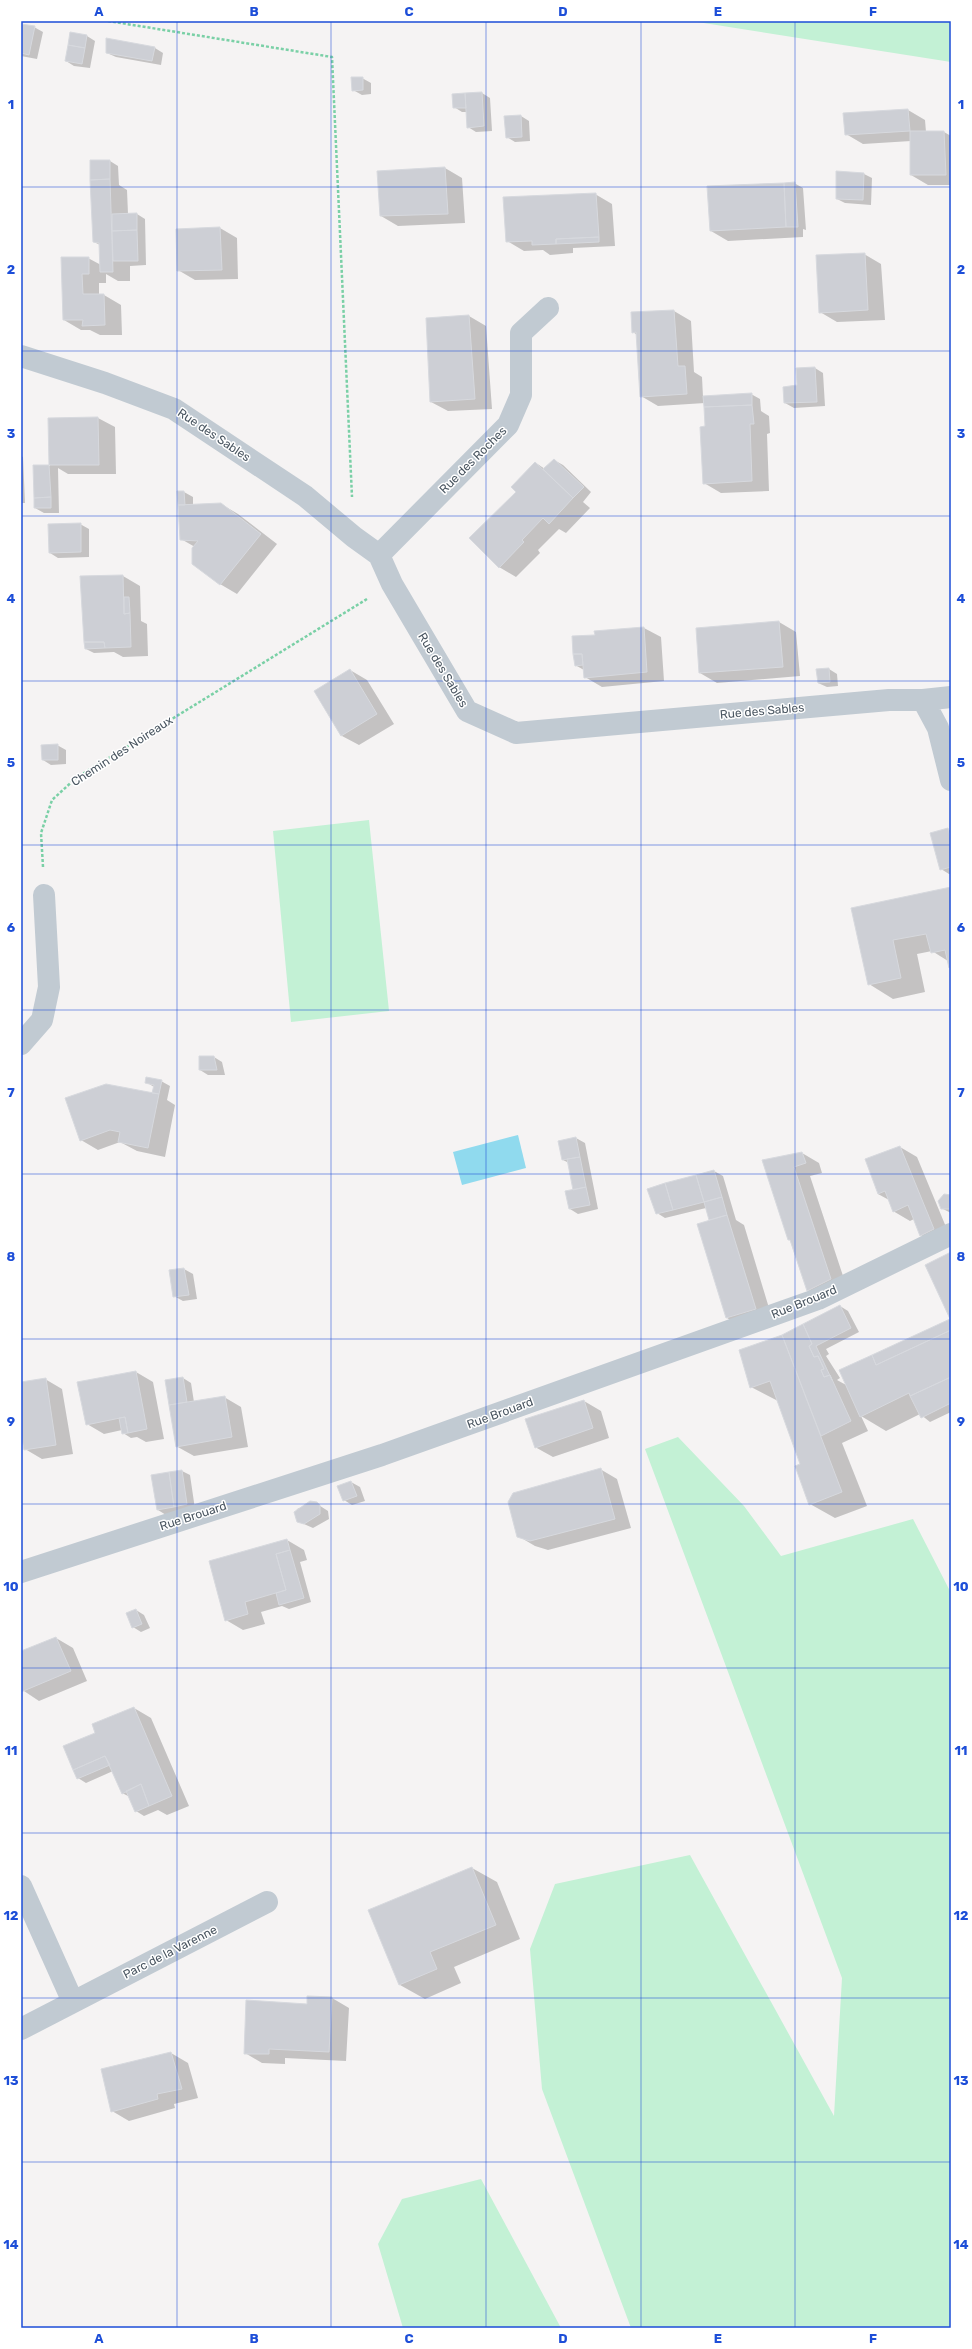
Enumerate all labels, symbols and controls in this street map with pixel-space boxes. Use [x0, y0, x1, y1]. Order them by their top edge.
text: A [94, 4, 104, 19]
text: B [249, 4, 259, 19]
text: C [404, 4, 414, 19]
text: D [558, 4, 568, 19]
text: E [714, 4, 722, 19]
text: F [869, 4, 877, 19]
text: 1 [8, 97, 14, 112]
text: 1 [958, 97, 964, 112]
text: 2 [7, 262, 15, 277]
text: 2 [957, 262, 965, 277]
street label: Rue des Sables [175, 406, 253, 464]
street label: Rue des Roches [437, 424, 509, 496]
text: 3 [7, 426, 16, 441]
text: 3 [957, 426, 966, 441]
text: 4 [7, 591, 16, 606]
text: 4 [957, 591, 966, 606]
street label: Rue des Sables [415, 630, 471, 710]
street label: Rue des Sables [719, 700, 805, 722]
street label: Chemin des Noireaux [69, 713, 176, 789]
text: 5 [7, 755, 15, 770]
text: 5 [957, 755, 965, 770]
text: 6 [7, 920, 16, 935]
text: 6 [957, 920, 966, 935]
text: 7 [7, 1085, 15, 1100]
text: 7 [957, 1085, 965, 1100]
text: 8 [7, 1249, 16, 1264]
text: 8 [957, 1249, 966, 1264]
street label: Rue Brouard [769, 1282, 839, 1322]
street label: Rue Brouard [465, 1395, 535, 1431]
text: 9 [7, 1414, 15, 1429]
text: 9 [957, 1414, 965, 1429]
street label: Rue Brouard [158, 1499, 228, 1533]
text: 10 [3, 1579, 19, 1594]
text: 10 [953, 1579, 969, 1594]
text: 11 [5, 1743, 17, 1758]
text: 11 [955, 1743, 967, 1758]
text: 12 [4, 1908, 18, 1923]
text: 12 [954, 1908, 968, 1923]
street label: Parc de la Varenne [121, 1922, 219, 1982]
text: 13 [3, 2073, 19, 2088]
text: 13 [953, 2073, 969, 2088]
text: 14 [3, 2237, 19, 2252]
text: 14 [953, 2237, 969, 2252]
text: A [94, 2331, 104, 2346]
text: B [249, 2331, 259, 2346]
text: C [404, 2331, 414, 2346]
text: D [558, 2331, 568, 2346]
text: E [714, 2331, 722, 2346]
text: F [869, 2331, 877, 2346]

